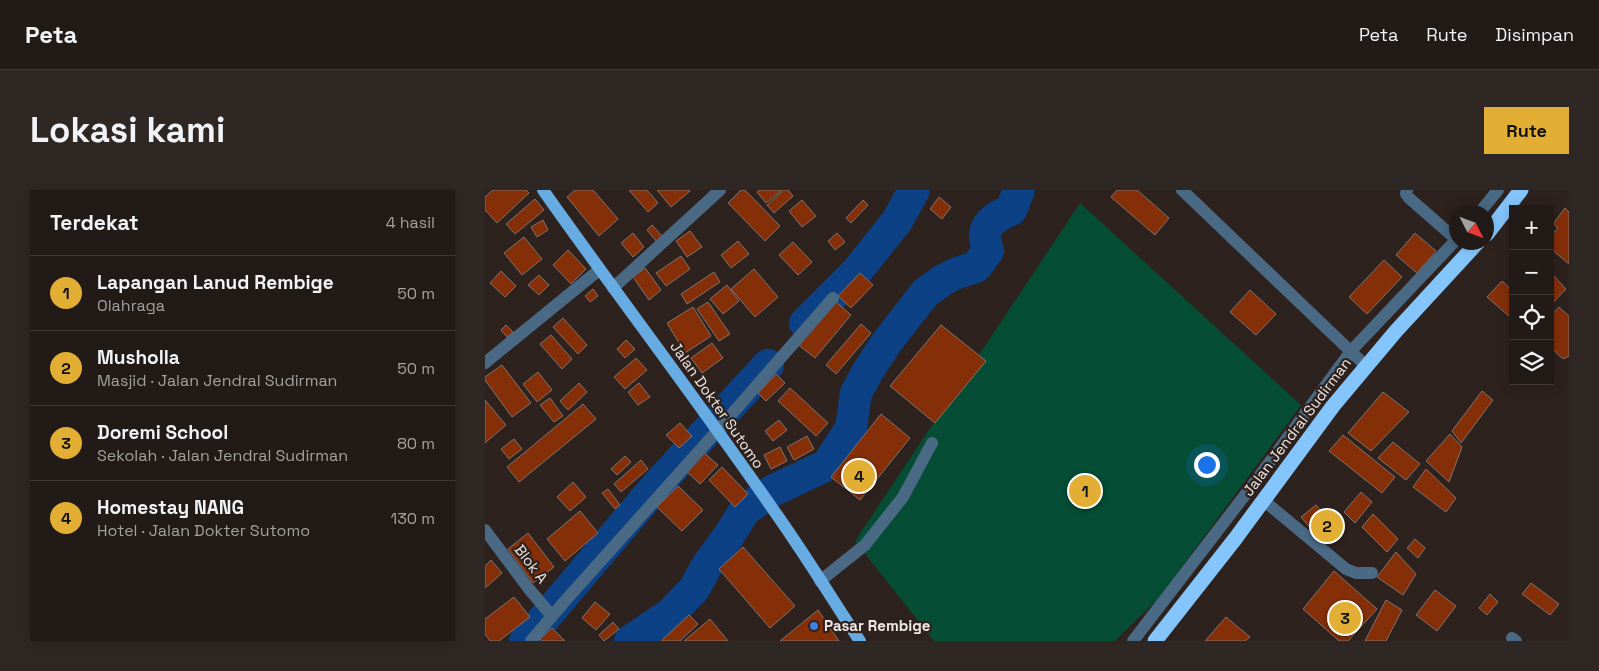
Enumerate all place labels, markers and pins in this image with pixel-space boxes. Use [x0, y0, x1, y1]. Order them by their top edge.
pin: 4 [843, 457, 875, 495]
pin: 1 [1069, 472, 1101, 510]
pin: 2 [1311, 507, 1343, 545]
pin: 3 [1329, 599, 1361, 637]
place label: Pasar Rembige [824, 616, 931, 635]
marker: Pasar Rembige [808, 620, 820, 632]

